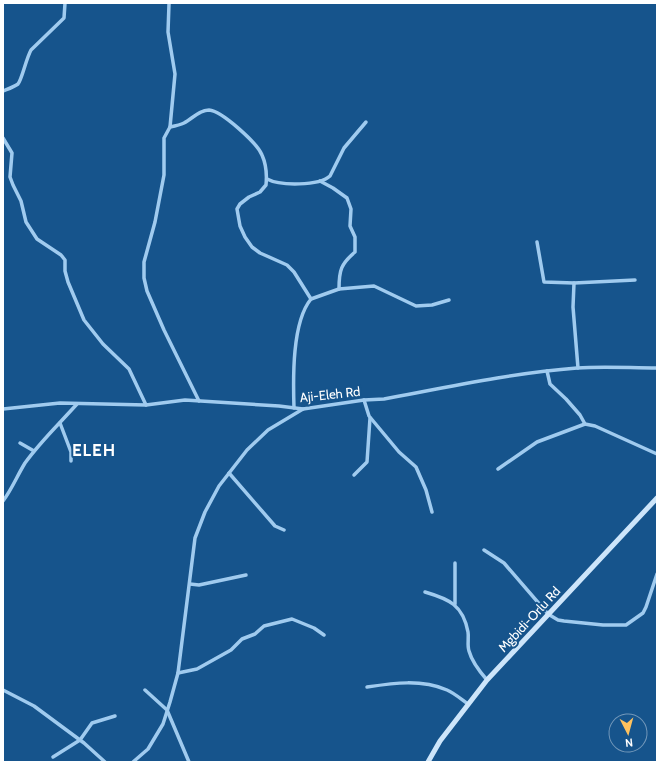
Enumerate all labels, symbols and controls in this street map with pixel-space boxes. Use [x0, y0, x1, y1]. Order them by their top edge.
street label: Aji-Eleh Rd [299, 383, 361, 406]
district label: ELEH [72, 440, 116, 460]
street label: Mgbidi-Orlu Rd [495, 583, 563, 655]
north arrow [608, 713, 648, 753]
text: N [624, 736, 634, 750]

